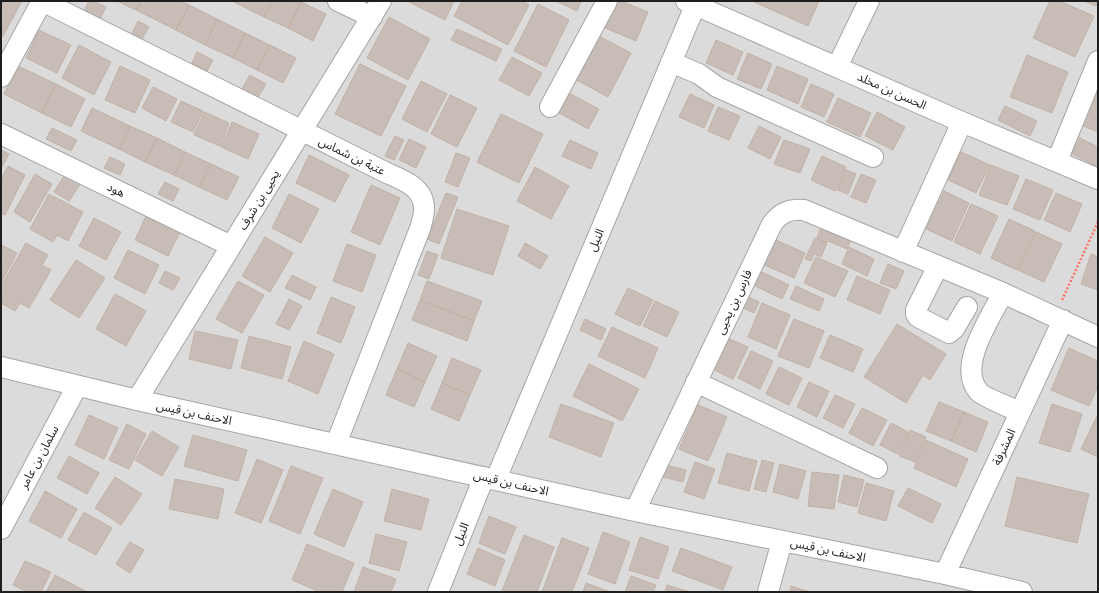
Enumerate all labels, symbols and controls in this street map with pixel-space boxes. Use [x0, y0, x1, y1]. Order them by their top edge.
street label: الحسن بن مخلد [855, 70, 929, 113]
street label: عتبة بن شماس [316, 134, 388, 178]
street label: يحيى بن شرف [236, 167, 283, 233]
street label: هود [105, 180, 127, 200]
street label: النيل [585, 226, 607, 254]
street label: فارس بن يحيى [713, 268, 755, 336]
street label: الاحنف بن قيس [155, 398, 233, 428]
street label: سلمان بن عامر [16, 423, 62, 492]
street label: المشرفة [989, 426, 1019, 467]
street label: الاحنف بن قيس [472, 468, 550, 499]
street label: النيل [450, 520, 472, 547]
street label: الاحنف بن قيس [789, 535, 867, 565]

